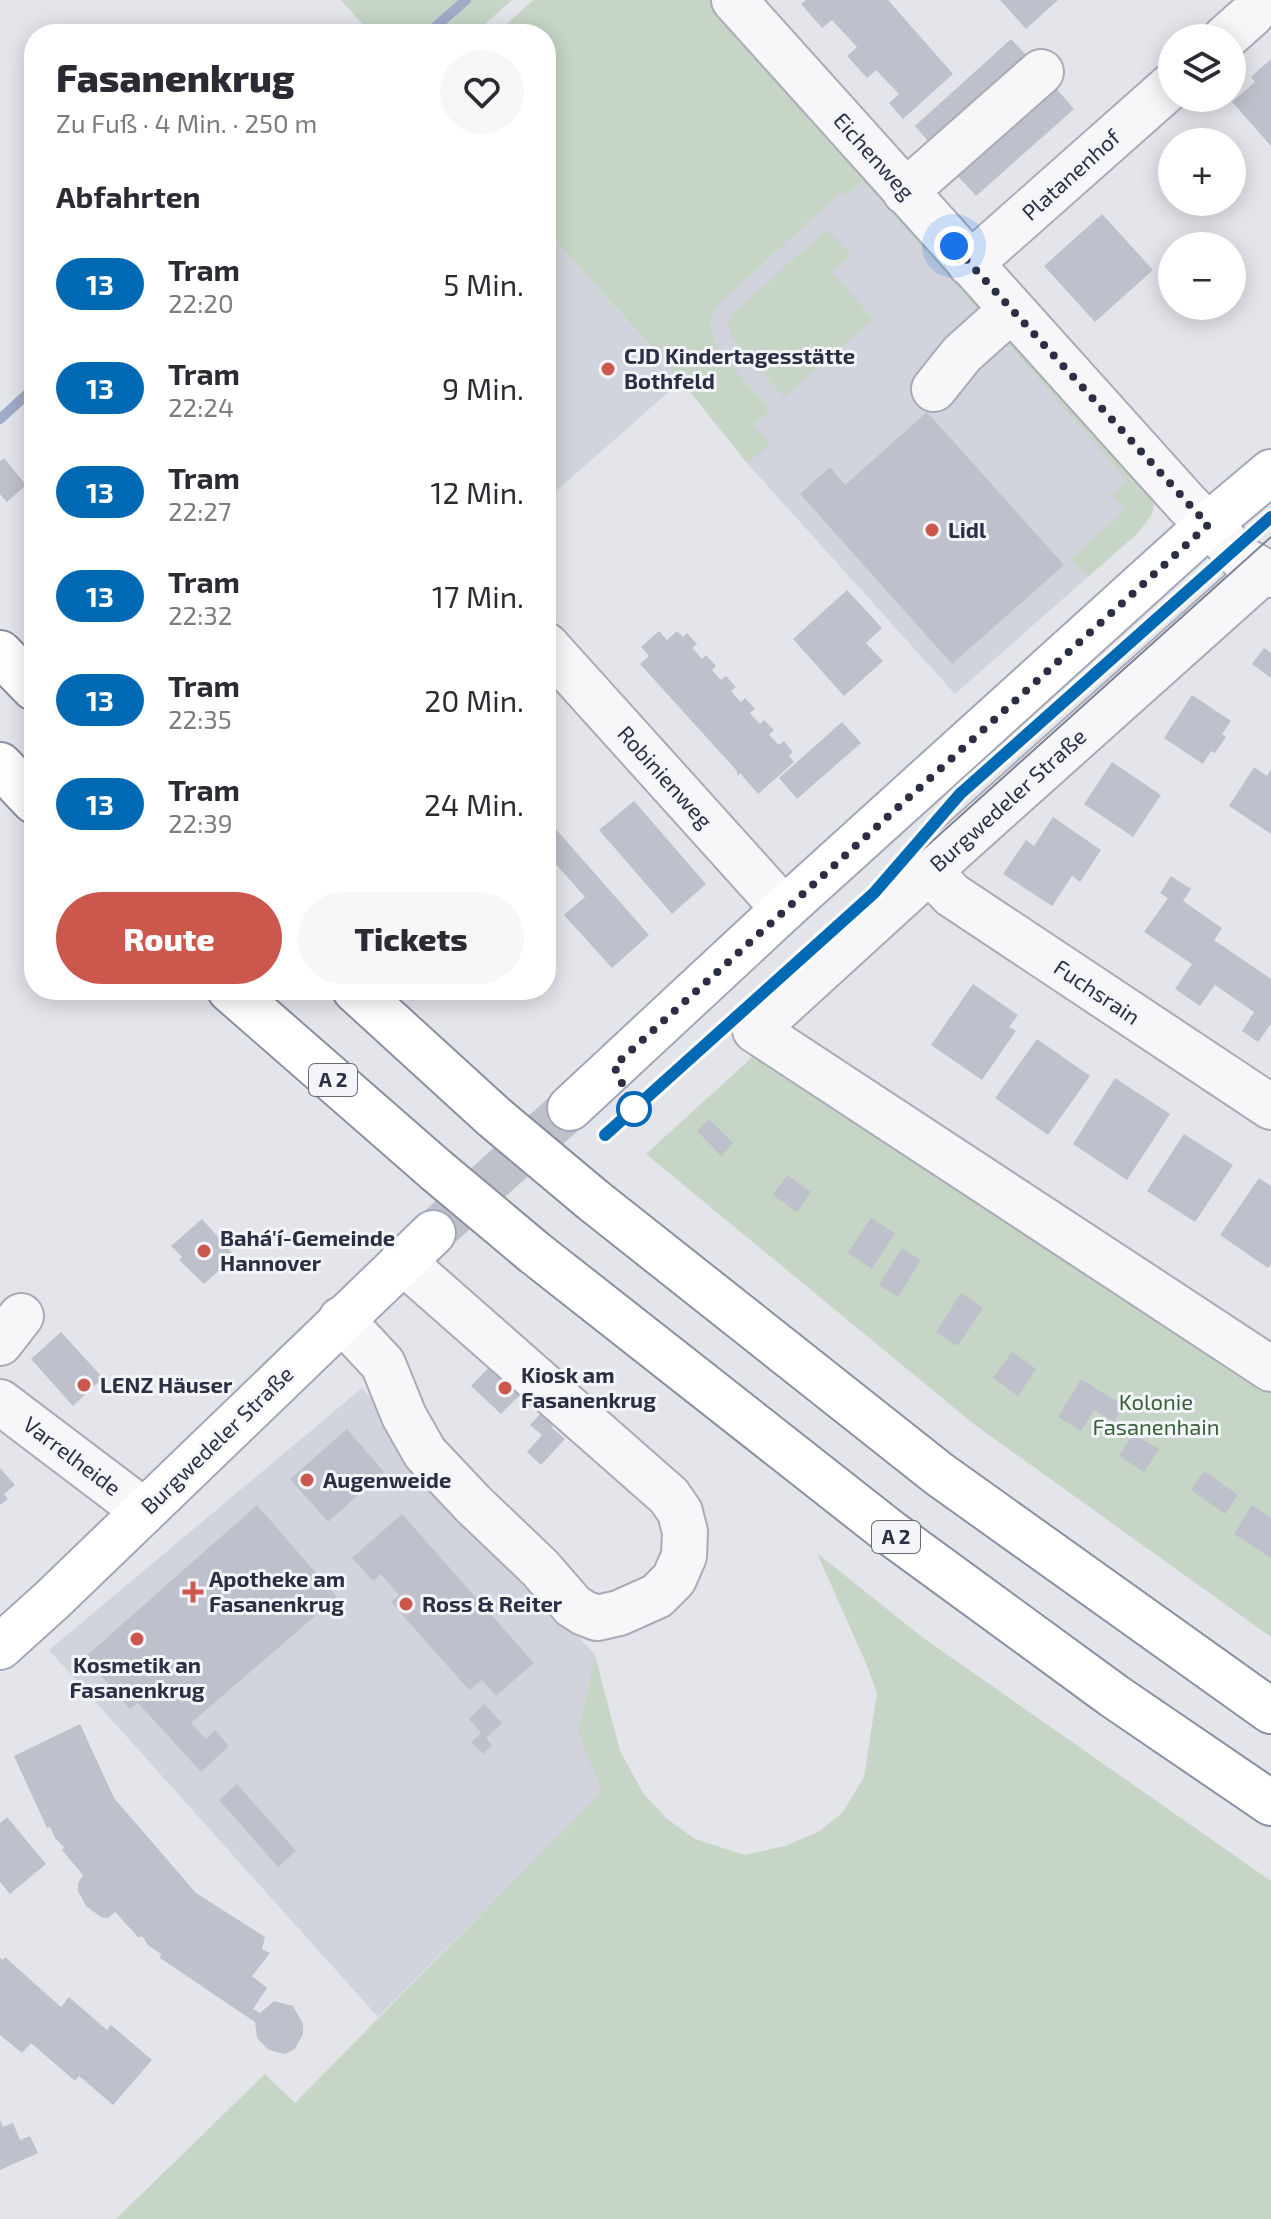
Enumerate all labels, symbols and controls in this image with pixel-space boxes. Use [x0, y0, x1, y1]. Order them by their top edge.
map controls [1158, 24, 1246, 320]
button: layers [1158, 24, 1246, 112]
button: heart [440, 50, 524, 134]
text: Fasanenkrug [56, 54, 295, 100]
street label: Eichenweg [829, 106, 921, 204]
text: Zu Fuß · 4 Min. · 250 m [56, 107, 317, 138]
street label: Platanenhof [1016, 123, 1125, 225]
button: + [1158, 128, 1246, 216]
text: Abfahrten [56, 178, 201, 214]
your location [934, 226, 974, 266]
button: − [1158, 232, 1246, 320]
text: Tram [168, 251, 240, 287]
text: 5 Min. [443, 266, 524, 302]
text: 13 [86, 267, 114, 301]
text: 22:20 [168, 287, 234, 318]
place label: CJD Kindertagesstätte Bothfeld [624, 342, 855, 393]
text: Tram [168, 355, 240, 391]
marker: CJD Kindertagesstätte Bothfeld [599, 360, 617, 378]
text: 9 Min. [442, 370, 524, 406]
text: 13 [86, 371, 114, 405]
text: 22:24 [168, 391, 234, 422]
text: Tram [168, 459, 240, 495]
text: 12 Min. [430, 474, 524, 510]
text: 13 [86, 475, 114, 509]
text: 22:27 [168, 495, 231, 526]
place label: Lidl [948, 516, 987, 542]
marker: Lidl [923, 521, 941, 539]
text: Tram [168, 563, 240, 599]
text: 17 Min. [432, 578, 524, 614]
text: 13 [86, 579, 114, 613]
text: 22:32 [168, 599, 232, 630]
text: Tram [168, 667, 240, 703]
text: 20 Min. [424, 682, 524, 718]
text: 13 [86, 683, 114, 717]
text: 22:35 [168, 703, 232, 734]
street label: Robinienweg [613, 720, 719, 833]
street label: Burgwedeler Straße [924, 722, 1091, 876]
text: Tram [168, 771, 240, 807]
text: 24 Min. [424, 786, 524, 822]
text: 13 [86, 787, 114, 821]
text: 22:39 [168, 807, 233, 838]
button: Route [56, 892, 282, 984]
button: Tickets [298, 892, 524, 984]
street label: Fuchsrain [1050, 953, 1145, 1029]
road number: A 2 [309, 1064, 357, 1096]
unlabelled marker [617, 1092, 651, 1126]
place label: Bahá'í-Gemeinde Hannover [220, 1224, 395, 1275]
marker: Bahá'í-Gemeinde Hannover [195, 1242, 213, 1260]
street label: Burgwedeler Straße [135, 1360, 298, 1519]
place label: Kiosk am Fasanenkrug [521, 1361, 656, 1412]
place label: LENZ Häuser [100, 1371, 233, 1397]
marker: LENZ Häuser [75, 1376, 93, 1394]
marker: Kiosk am Fasanenkrug [496, 1379, 514, 1397]
park label: Kolonie Fasanenhain [1092, 1388, 1220, 1439]
street label: Varrelheide [19, 1410, 126, 1500]
place label: Augenweide [323, 1466, 451, 1492]
marker: Augenweide [298, 1471, 316, 1489]
road number: A 2 [872, 1521, 920, 1553]
place label: Apotheke am Fasanenkrug [209, 1565, 345, 1616]
marker: Apotheke am Fasanenkrug [184, 1583, 202, 1601]
place label: Ross & Reiter [422, 1590, 563, 1616]
marker: Ross & Reiter [397, 1595, 415, 1613]
marker: Kosmetik an Fasanenkrug [128, 1630, 146, 1648]
place label: Kosmetik an Fasanenkrug [70, 1651, 205, 1702]

